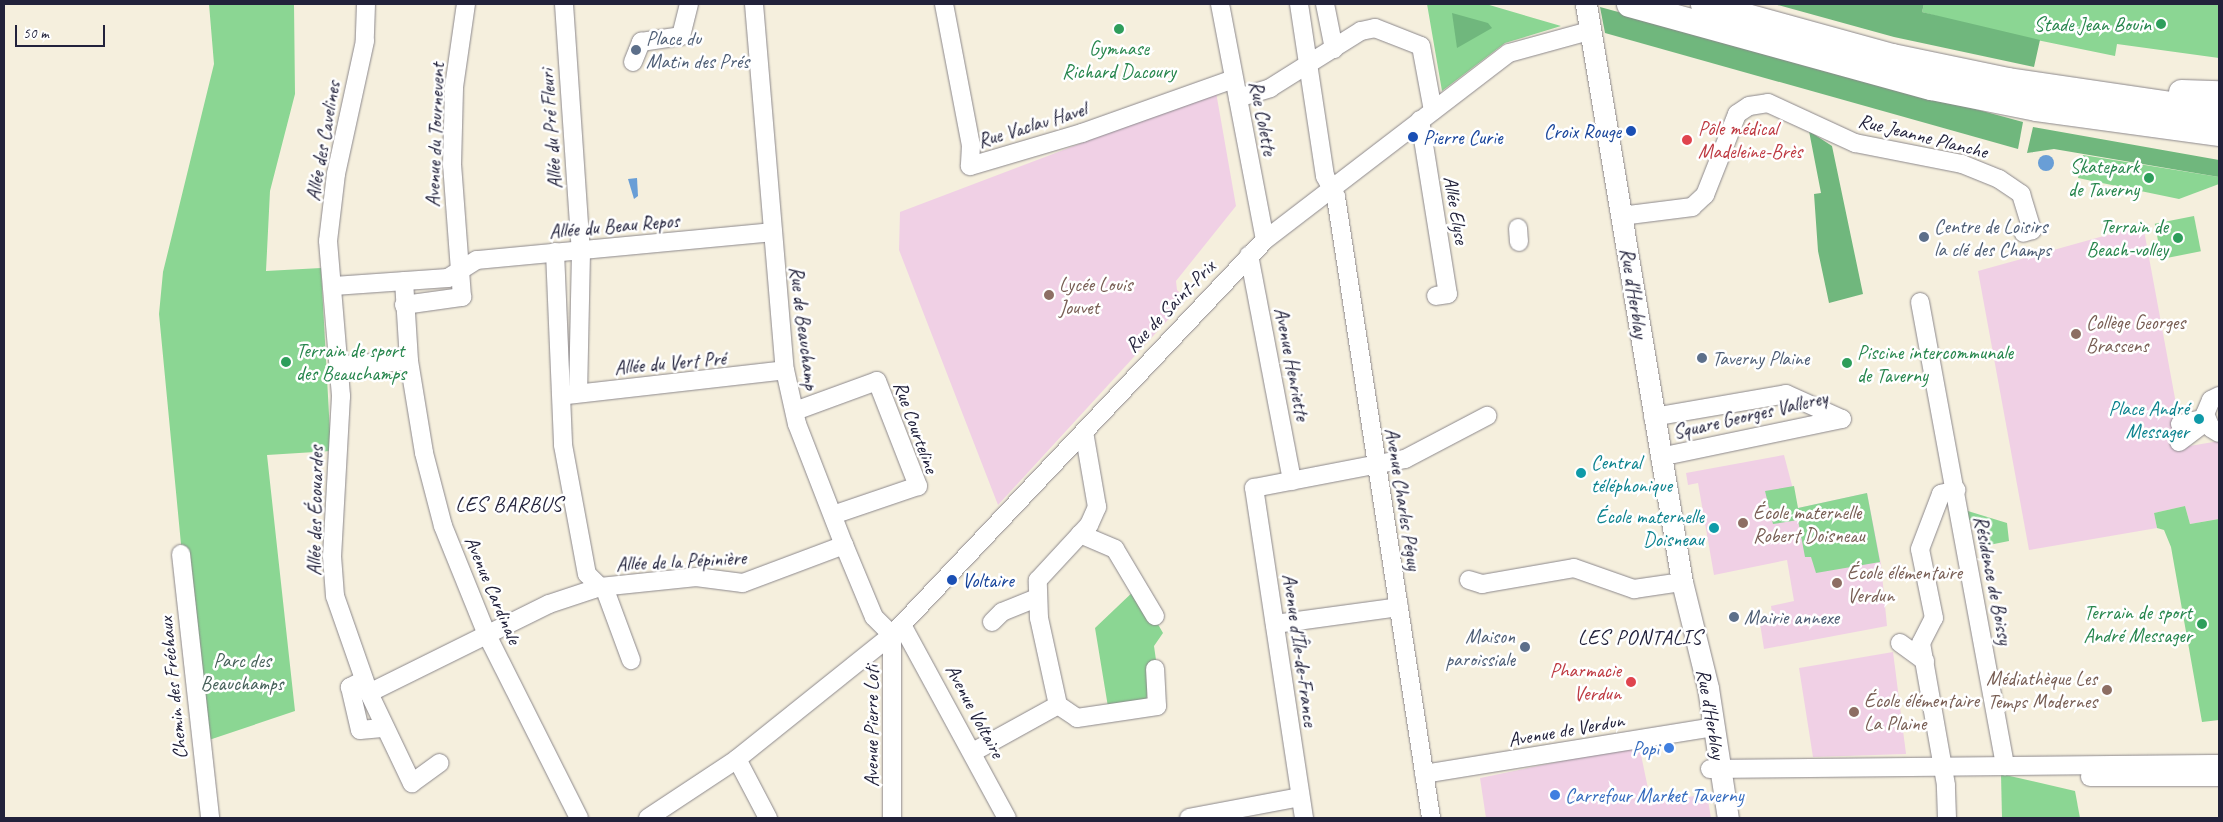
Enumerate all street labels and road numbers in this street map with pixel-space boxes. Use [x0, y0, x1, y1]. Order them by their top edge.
street label: Avenue du Tournevent [420, 63, 450, 207]
street label: Allée du Pré Fleuri [535, 68, 567, 190]
street label: Allée des Cavelines [301, 79, 345, 203]
street label: Rue Colette [1244, 79, 1282, 157]
street label: Rue Vaclav Havel [975, 97, 1089, 153]
street label: Rue Jeanne Planche [1856, 108, 1990, 164]
street label: Allée Elyse [1438, 174, 1474, 246]
street label: Allée du Beau Repos [548, 208, 680, 244]
street label: Rue d'Herblay [1615, 246, 1653, 340]
street label: Rue de Saint-Prix [1120, 255, 1220, 357]
street label: Rue de Beauchamp [785, 265, 823, 391]
street label: Avenue Henriette [1269, 305, 1315, 423]
street label: Allée du Vert Pré [613, 346, 727, 380]
street label: Rue Courteline [888, 378, 944, 476]
street label: Square Georges Vallerey [1670, 386, 1830, 444]
street label: Avenue Charles Péguy [1380, 426, 1426, 572]
street label: Allée des Écouardes [302, 446, 328, 576]
street label: Résidence de Boissy [1969, 514, 2017, 646]
street label: Avenue Cardinale [460, 532, 526, 648]
street label: Allée de la Pépinière [615, 546, 747, 576]
street label: Avenue d'Île-de-France [1277, 572, 1323, 728]
street label: Chemin des Fréchaux [154, 616, 192, 760]
street label: Avenue Voltaire [940, 660, 1010, 762]
street label: Avenue Pierre Loti [859, 665, 883, 787]
street label: Rue d'Herblay [1691, 667, 1731, 761]
street label: Avenue de Verdun [1506, 708, 1626, 752]

